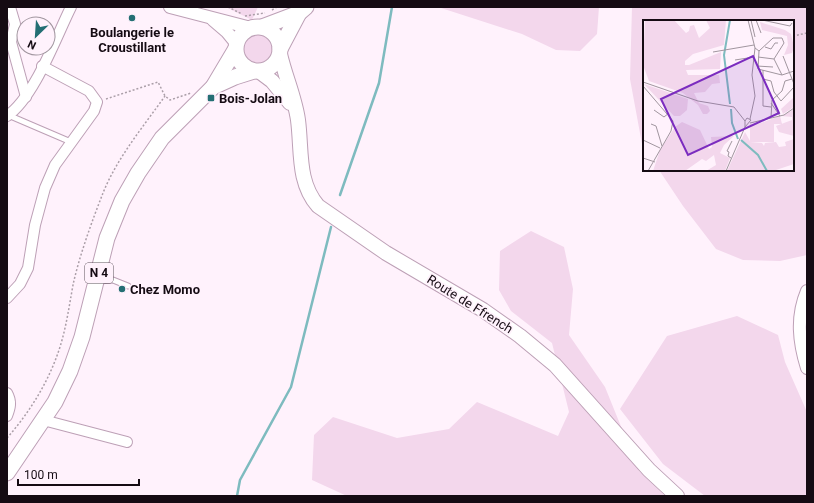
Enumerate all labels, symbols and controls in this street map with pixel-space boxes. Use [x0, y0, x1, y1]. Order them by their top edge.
marker: Boulangerie le Croustillant [127, 13, 137, 23]
north arrow [16, 16, 56, 56]
inset map [643, 20, 794, 171]
place label: Boulangerie le Croustillant [90, 25, 174, 55]
text: N [26, 37, 38, 52]
place label: Bois-Jolan [219, 91, 282, 106]
marker: Bois-Jolan [206, 93, 216, 103]
road number: N 4 [85, 263, 113, 283]
street label: Route de Ffrench [424, 272, 516, 336]
place label: Chez Momo [130, 282, 200, 297]
marker: Chez Momo [117, 284, 127, 294]
scale bar [18, 461, 139, 487]
text: 100 m [24, 468, 58, 482]

